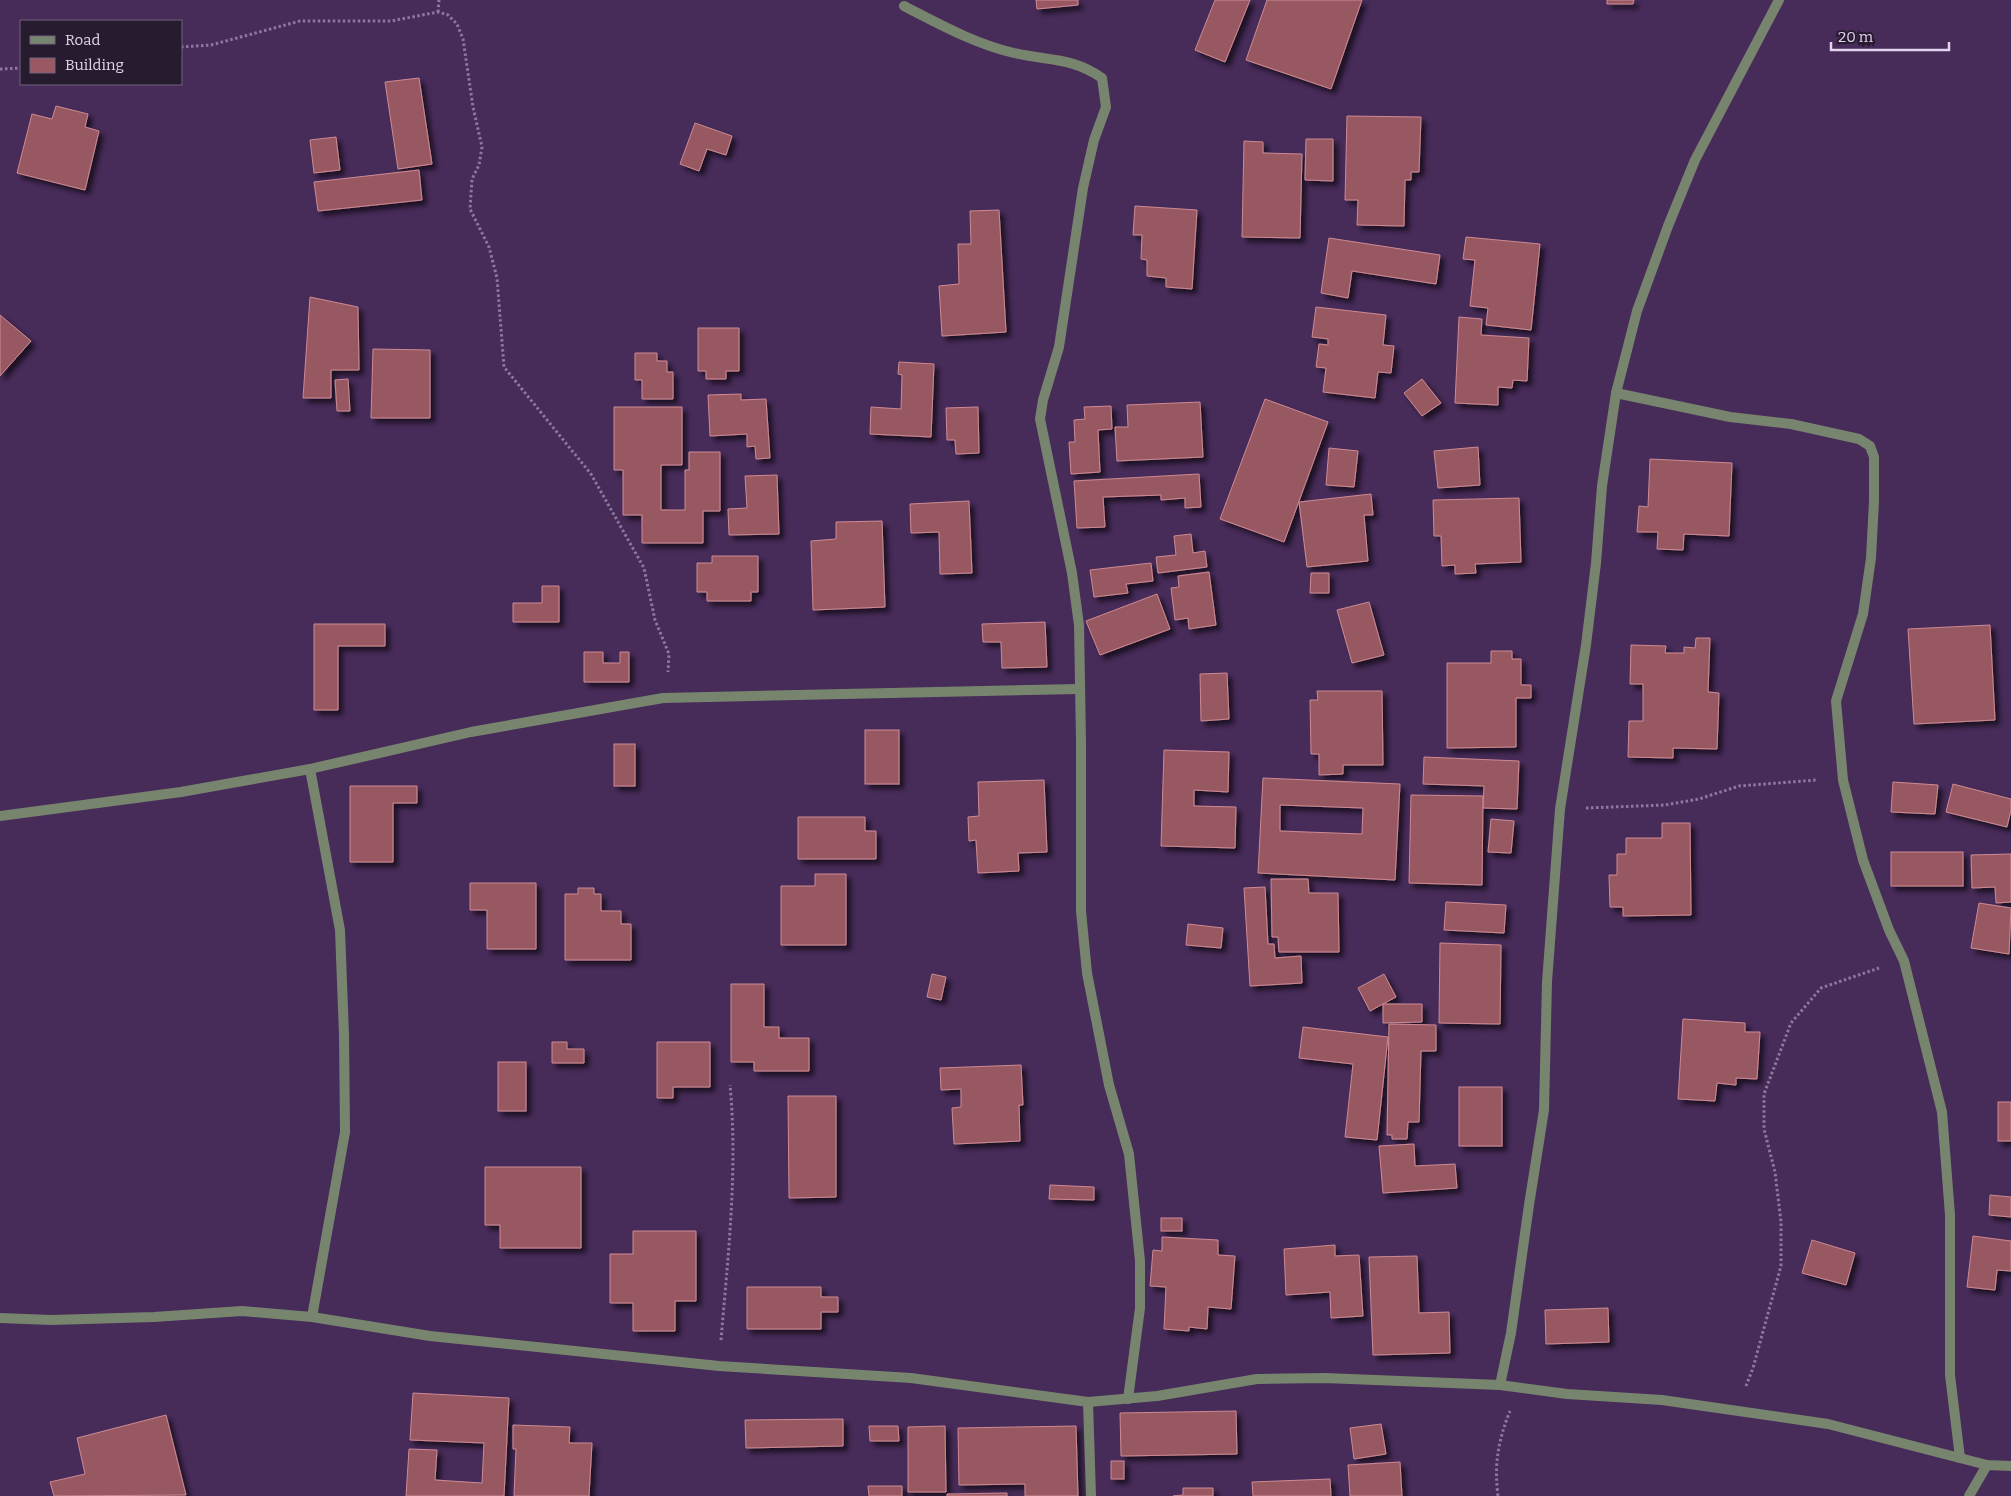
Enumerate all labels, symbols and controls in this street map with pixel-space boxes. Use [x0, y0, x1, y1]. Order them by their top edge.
legend [20, 20, 182, 85]
scale bar [1831, 20, 1948, 52]
text: 20 m [1838, 28, 1874, 46]
text: Road [65, 31, 100, 49]
text: Building [65, 56, 124, 74]

